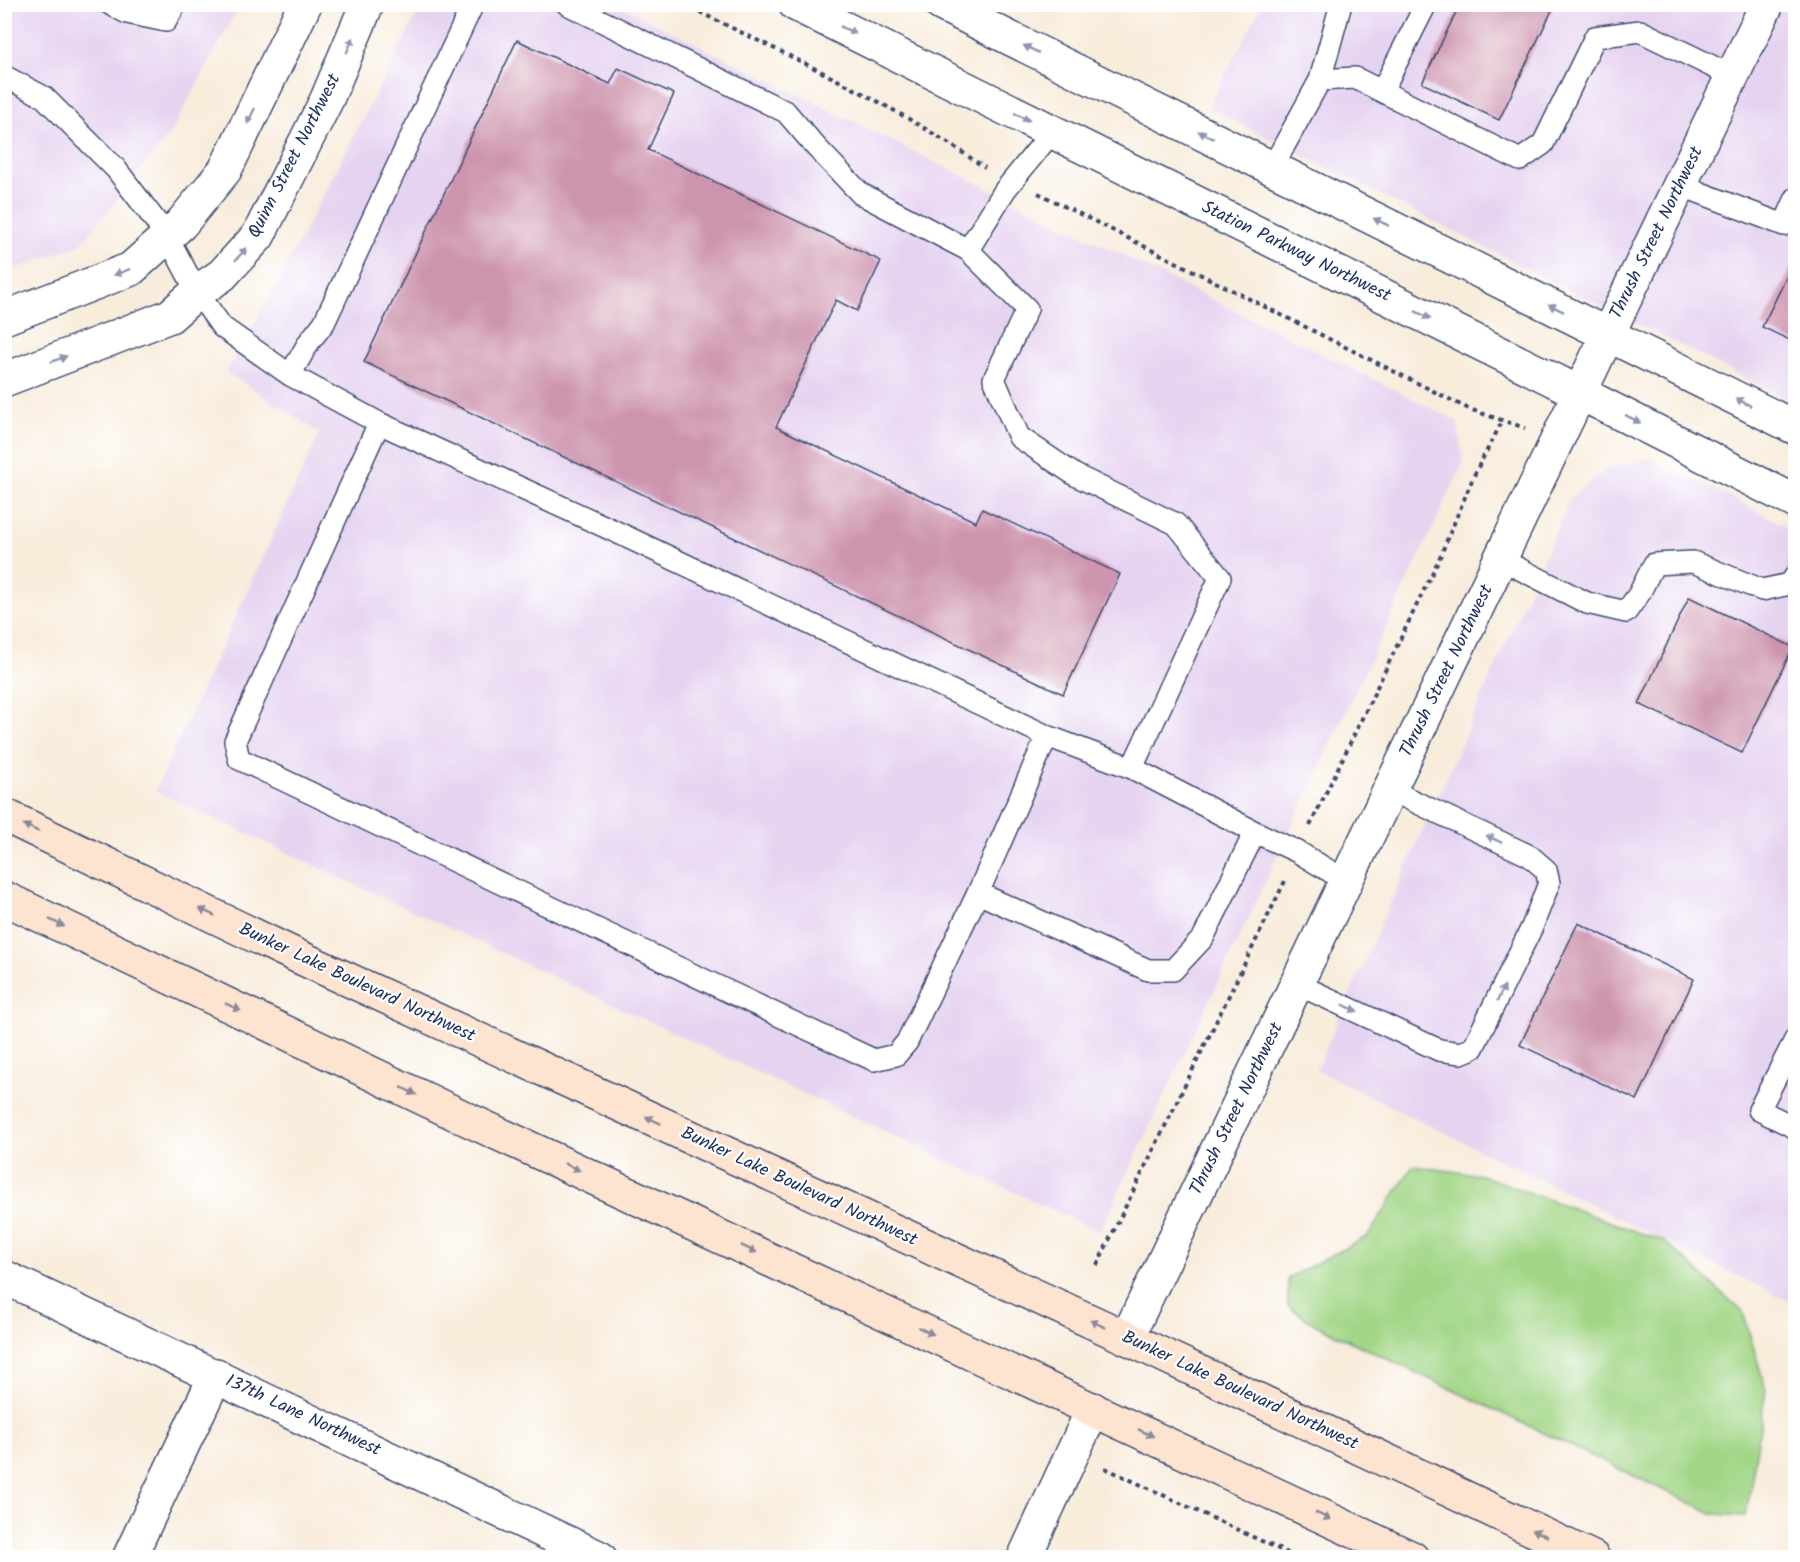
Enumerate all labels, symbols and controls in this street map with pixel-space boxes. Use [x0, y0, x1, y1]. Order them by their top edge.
one-way arrow [839, 26, 856, 35]
one-way arrow [345, 35, 355, 53]
one-way arrow [1023, 44, 1040, 54]
street label: Quinn Street Northwest [241, 68, 350, 243]
one-way arrow [247, 107, 256, 124]
one-way arrow [1014, 112, 1031, 121]
one-way arrow [1197, 131, 1215, 141]
street label: Thrush Street Northwest [1603, 141, 1712, 324]
street label: Station Parkway Northwest [1196, 193, 1397, 311]
one-way arrow [1372, 217, 1389, 226]
one-way arrow [234, 247, 247, 262]
one-way arrow [113, 268, 131, 278]
one-way arrow [1547, 304, 1564, 313]
one-way arrow [1415, 310, 1432, 319]
one-way arrow [50, 353, 68, 363]
one-way arrow [1735, 397, 1752, 406]
one-way arrow [1624, 414, 1641, 424]
street label: Thrush Street Northwest [1393, 579, 1502, 762]
one-way arrow [22, 823, 39, 832]
one-way arrow [1485, 834, 1502, 843]
one-way arrow [198, 908, 215, 917]
street label: Bunker Lake Boulevard Northwest [234, 915, 481, 1051]
one-way arrow [49, 918, 66, 927]
one-way arrow [1497, 984, 1506, 1001]
one-way arrow [225, 1002, 242, 1011]
one-way arrow [1342, 1004, 1359, 1013]
street label: Thrush Street Northwest [1183, 1017, 1292, 1200]
one-way arrow [401, 1086, 418, 1095]
one-way arrow [644, 1115, 662, 1125]
street label: Bunker Lake Boulevard Northwest [676, 1119, 923, 1255]
one-way arrow [563, 1163, 580, 1172]
one-way arrow [740, 1245, 757, 1254]
one-way arrow [1089, 1320, 1106, 1329]
street label: Bunker Lake Boulevard Northwest [1117, 1323, 1364, 1459]
one-way arrow [917, 1327, 934, 1336]
street label: 137th Lane Northwest [220, 1367, 387, 1465]
one-way arrow [1138, 1429, 1155, 1438]
one-way arrow [1314, 1511, 1331, 1520]
one-way arrow [1532, 1528, 1549, 1537]

